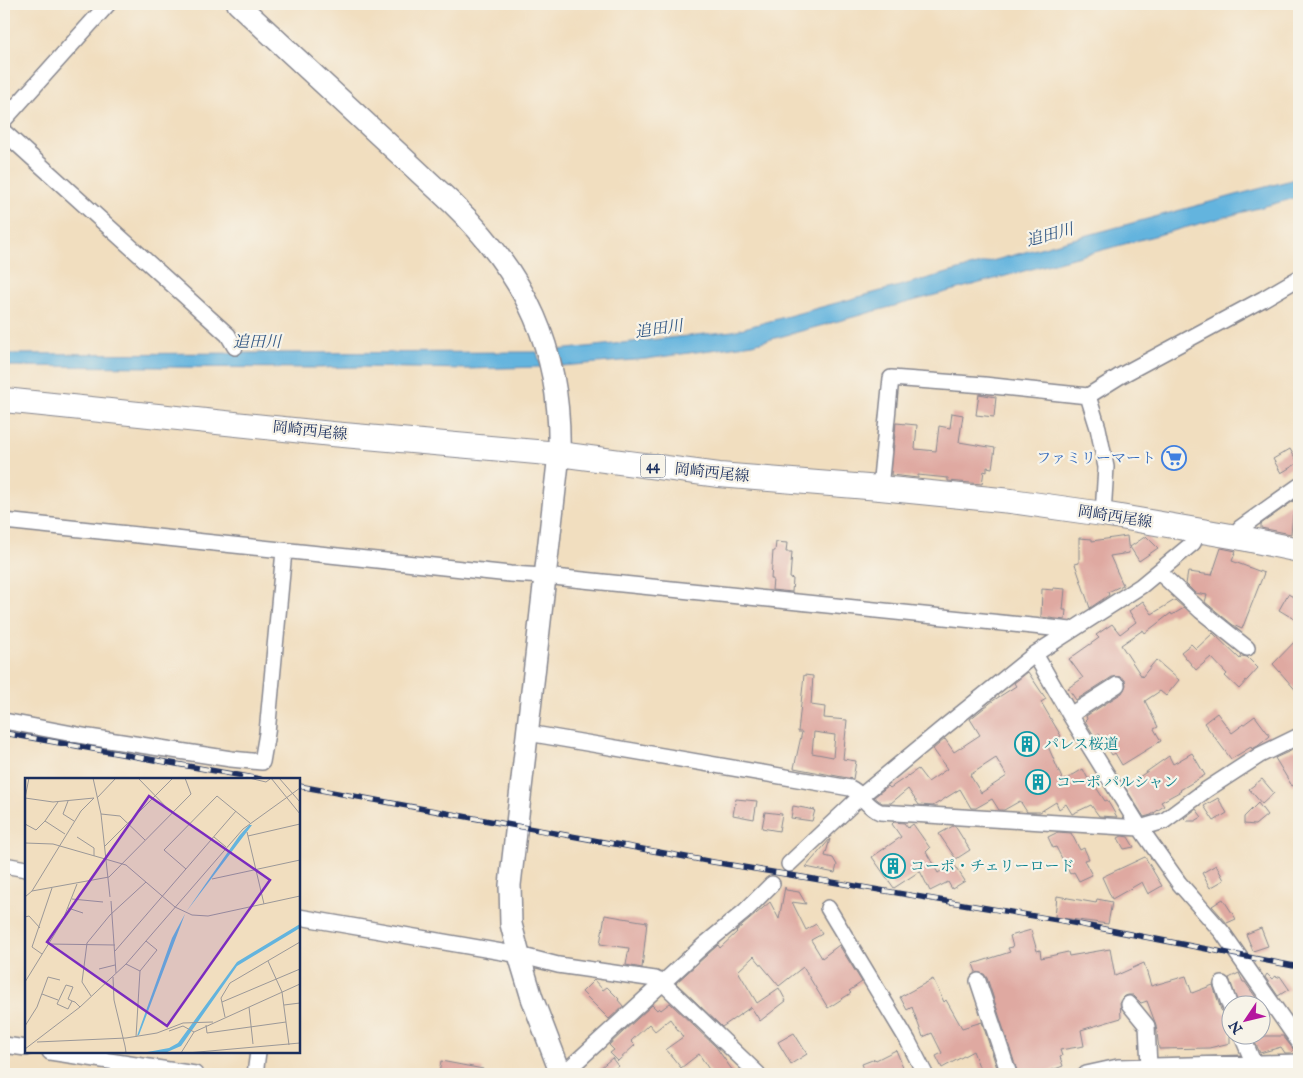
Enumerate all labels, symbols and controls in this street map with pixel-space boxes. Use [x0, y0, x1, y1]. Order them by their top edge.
water label: 追田川 [1024, 220, 1078, 252]
water label: 追田川 [634, 316, 686, 343]
water label: 追田川 [233, 333, 283, 353]
street label: 岡崎西尾線 [272, 418, 348, 444]
supermarket icon: ファミリーマート [1161, 445, 1187, 471]
place label: ファミリーマート [1036, 449, 1156, 468]
road number: 44 [640, 454, 666, 478]
street label: 岡崎西尾線 [674, 460, 750, 486]
street label: 岡崎西尾線 [1076, 502, 1154, 532]
building icon: パレス桜道 [1014, 731, 1040, 757]
place label: パレス桜道 [1044, 735, 1119, 754]
building icon: コーポ パルシャン [1025, 769, 1051, 795]
place label: コーポ パルシャン [1056, 773, 1179, 792]
inset map [25, 778, 300, 1053]
building icon: コーポ・チェリーロード [880, 853, 906, 879]
place label: コーポ・チェリーロード [910, 857, 1075, 876]
north arrow [1220, 996, 1270, 1046]
text: N [1225, 1017, 1248, 1038]

